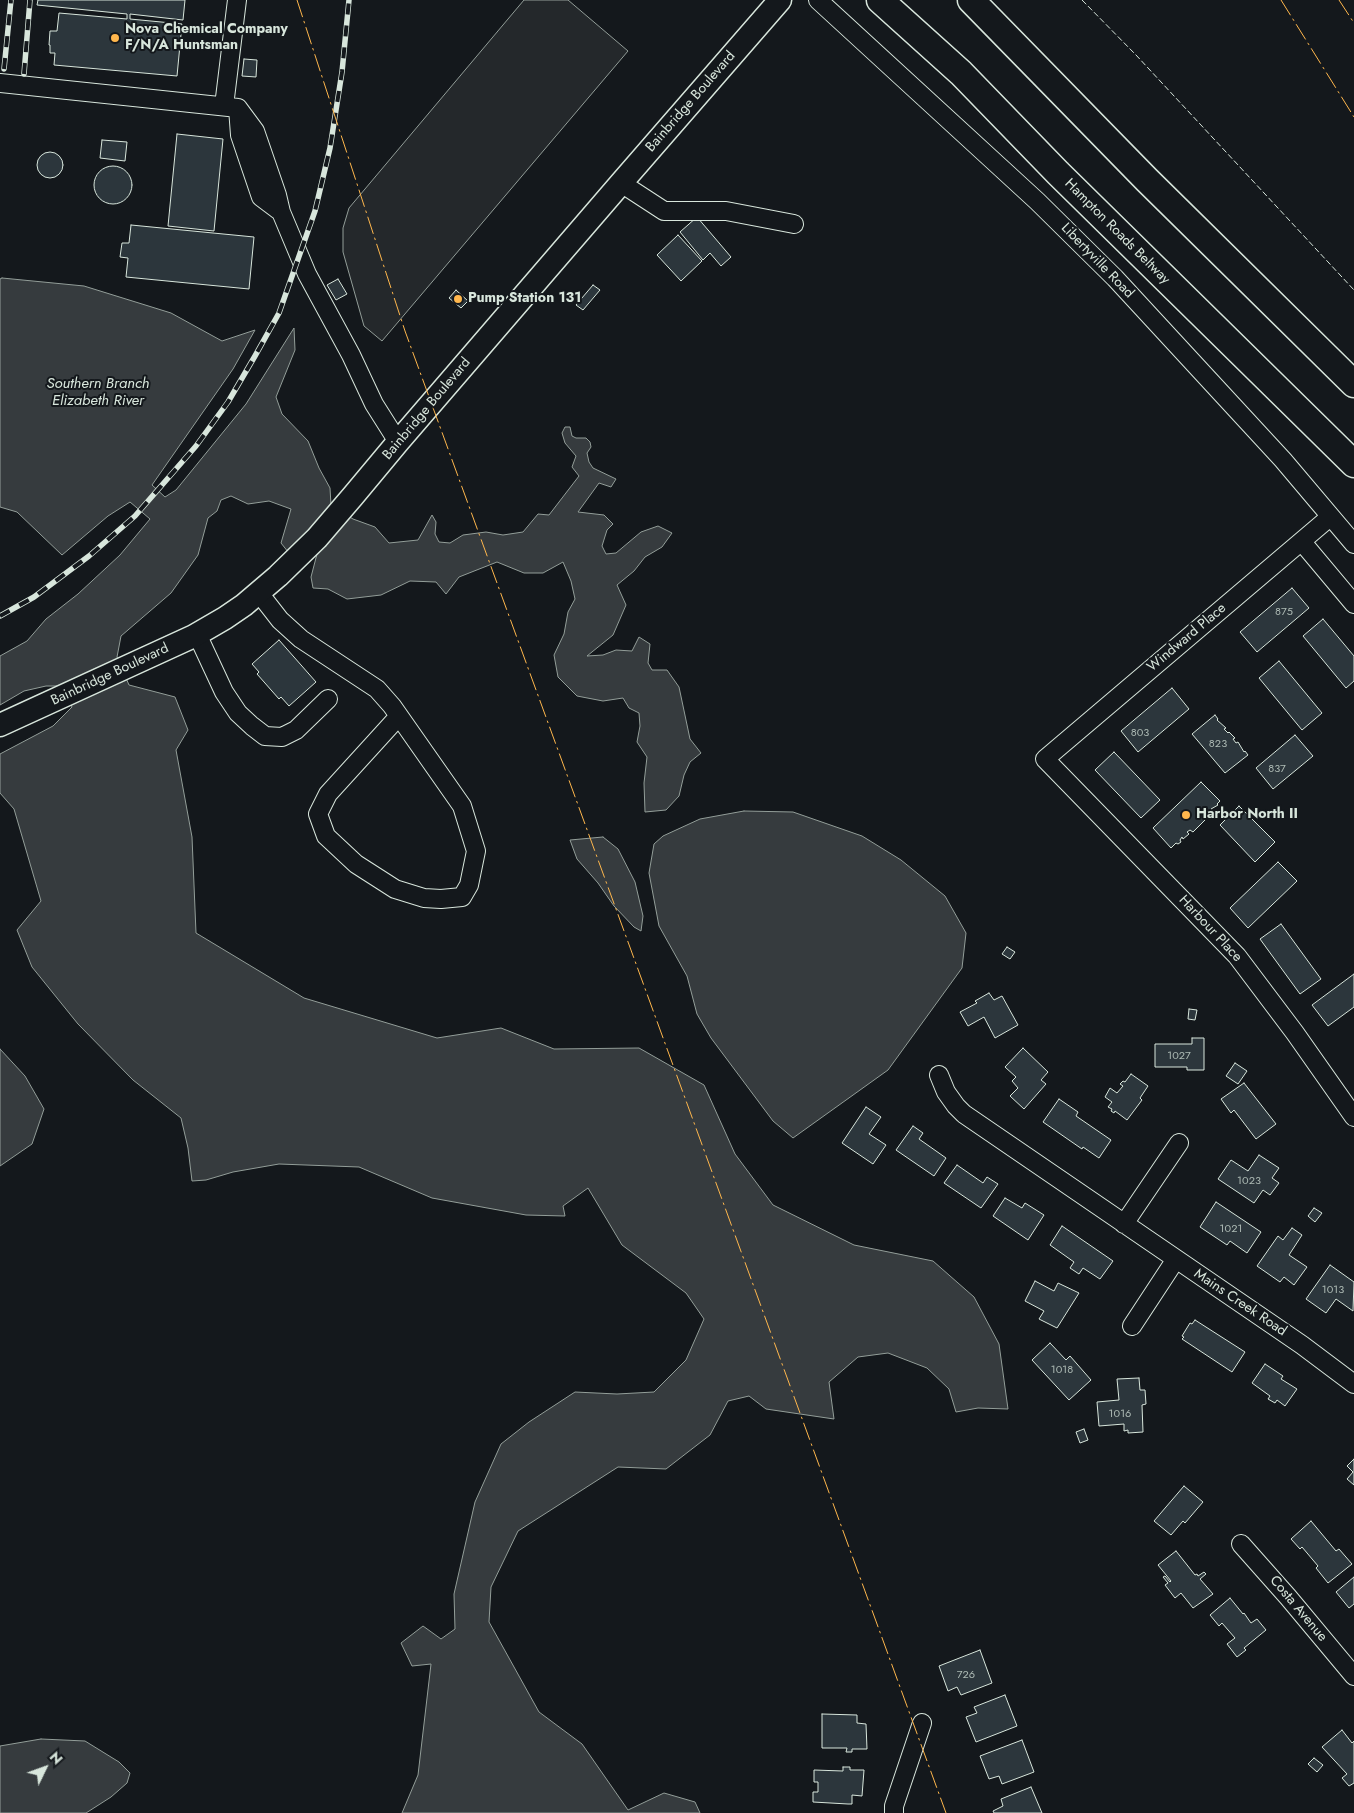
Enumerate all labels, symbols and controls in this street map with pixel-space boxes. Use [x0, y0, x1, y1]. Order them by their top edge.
place label: Nova Chemical Company F/N/A Huntsman [125, 22, 288, 54]
marker: Nova Chemical Company F/N/A Huntsman [109, 32, 121, 44]
street label: Bainbridge Boulevard [643, 48, 739, 156]
street label: Hampton Roads Beltway [1061, 176, 1173, 288]
street label: Libertyville Road [1057, 220, 1137, 302]
place label: Pump Station 131 [468, 291, 581, 307]
marker: Pump Station 131 [452, 293, 464, 305]
street label: Bainbridge Boulevard [379, 355, 475, 463]
water label: Southern Branch Elizabeth River [47, 375, 149, 410]
street label: Windward Place [1144, 600, 1230, 676]
house number: 875 [1275, 605, 1293, 619]
street label: Bainbridge Boulevard [48, 640, 172, 710]
house number: 803 [1131, 726, 1149, 740]
house number: 823 [1209, 737, 1227, 751]
house number: 837 [1268, 762, 1286, 776]
place label: Harbor North II [1196, 807, 1298, 823]
marker: Harbor North II [1180, 809, 1192, 821]
street label: Harbour Place [1175, 892, 1245, 966]
house number: 1027 [1167, 1049, 1191, 1063]
house number: 1023 [1237, 1174, 1261, 1188]
house number: 1021 [1220, 1222, 1242, 1236]
street label: Mains Creek Road [1191, 1266, 1289, 1340]
house number: 1013 [1322, 1283, 1344, 1297]
house number: 1018 [1051, 1363, 1073, 1377]
house number: 1016 [1109, 1407, 1131, 1421]
street label: Costa Avenue [1266, 1573, 1330, 1645]
house number: 726 [957, 1668, 975, 1682]
north arrow [20, 1743, 70, 1793]
text: N [45, 1747, 67, 1769]

